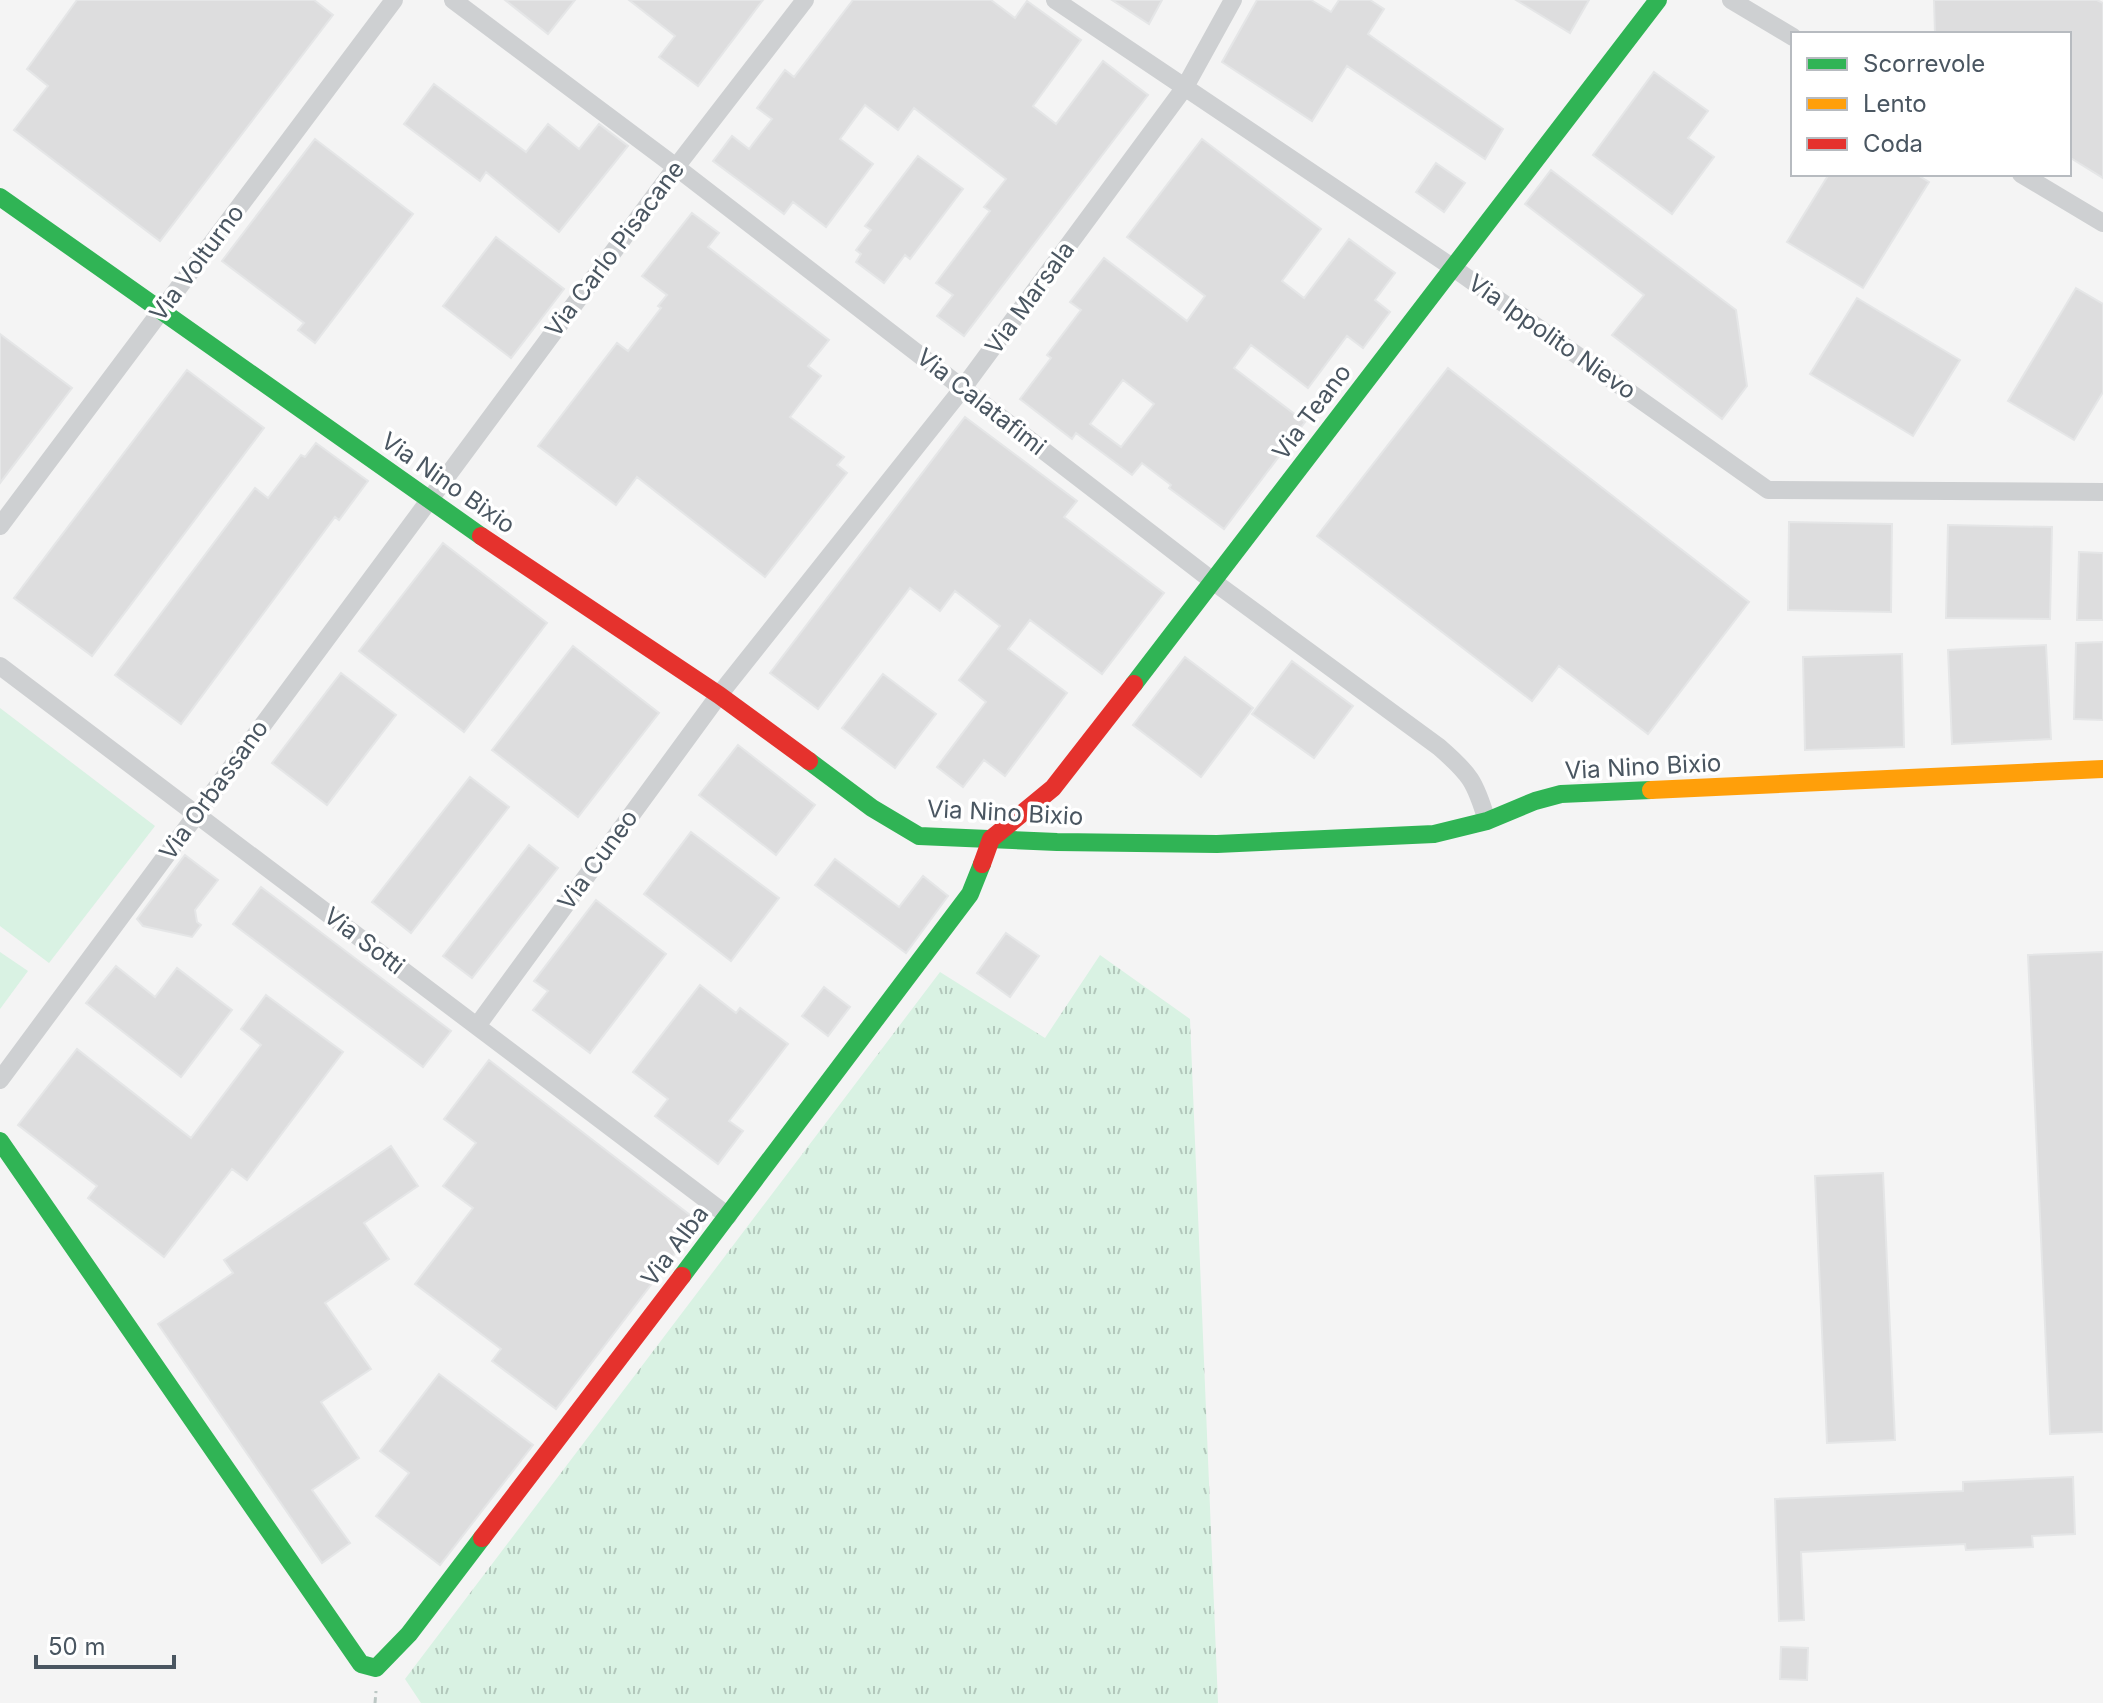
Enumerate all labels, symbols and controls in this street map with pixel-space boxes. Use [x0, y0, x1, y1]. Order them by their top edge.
legend [1791, 32, 2071, 176]
text: Scorrevole [1863, 49, 1985, 78]
text: Lento [1863, 89, 1927, 118]
text: Coda [1863, 129, 1923, 158]
street label: Via Carlo Pisacane [539, 155, 690, 342]
street label: Via Volturno [143, 199, 250, 327]
street label: Via Marsala [979, 236, 1080, 360]
street label: Via Ippolito Nievo [1463, 268, 1642, 405]
street label: Via Calatafimi [911, 342, 1052, 461]
street label: Via Teano [1266, 358, 1357, 465]
street label: Via Nino Bixio [376, 426, 521, 539]
street label: Via Orbassano [153, 714, 274, 865]
street label: Via Nino Bixio [1564, 748, 1722, 785]
street label: Via Nino Bixio [926, 794, 1084, 831]
street label: Via Cuneo [552, 804, 644, 916]
street label: Via Sotti [318, 901, 410, 980]
street label: Via Alba [635, 1200, 714, 1292]
scale bar [36, 1619, 174, 1669]
text: 50 m [48, 1632, 106, 1661]

